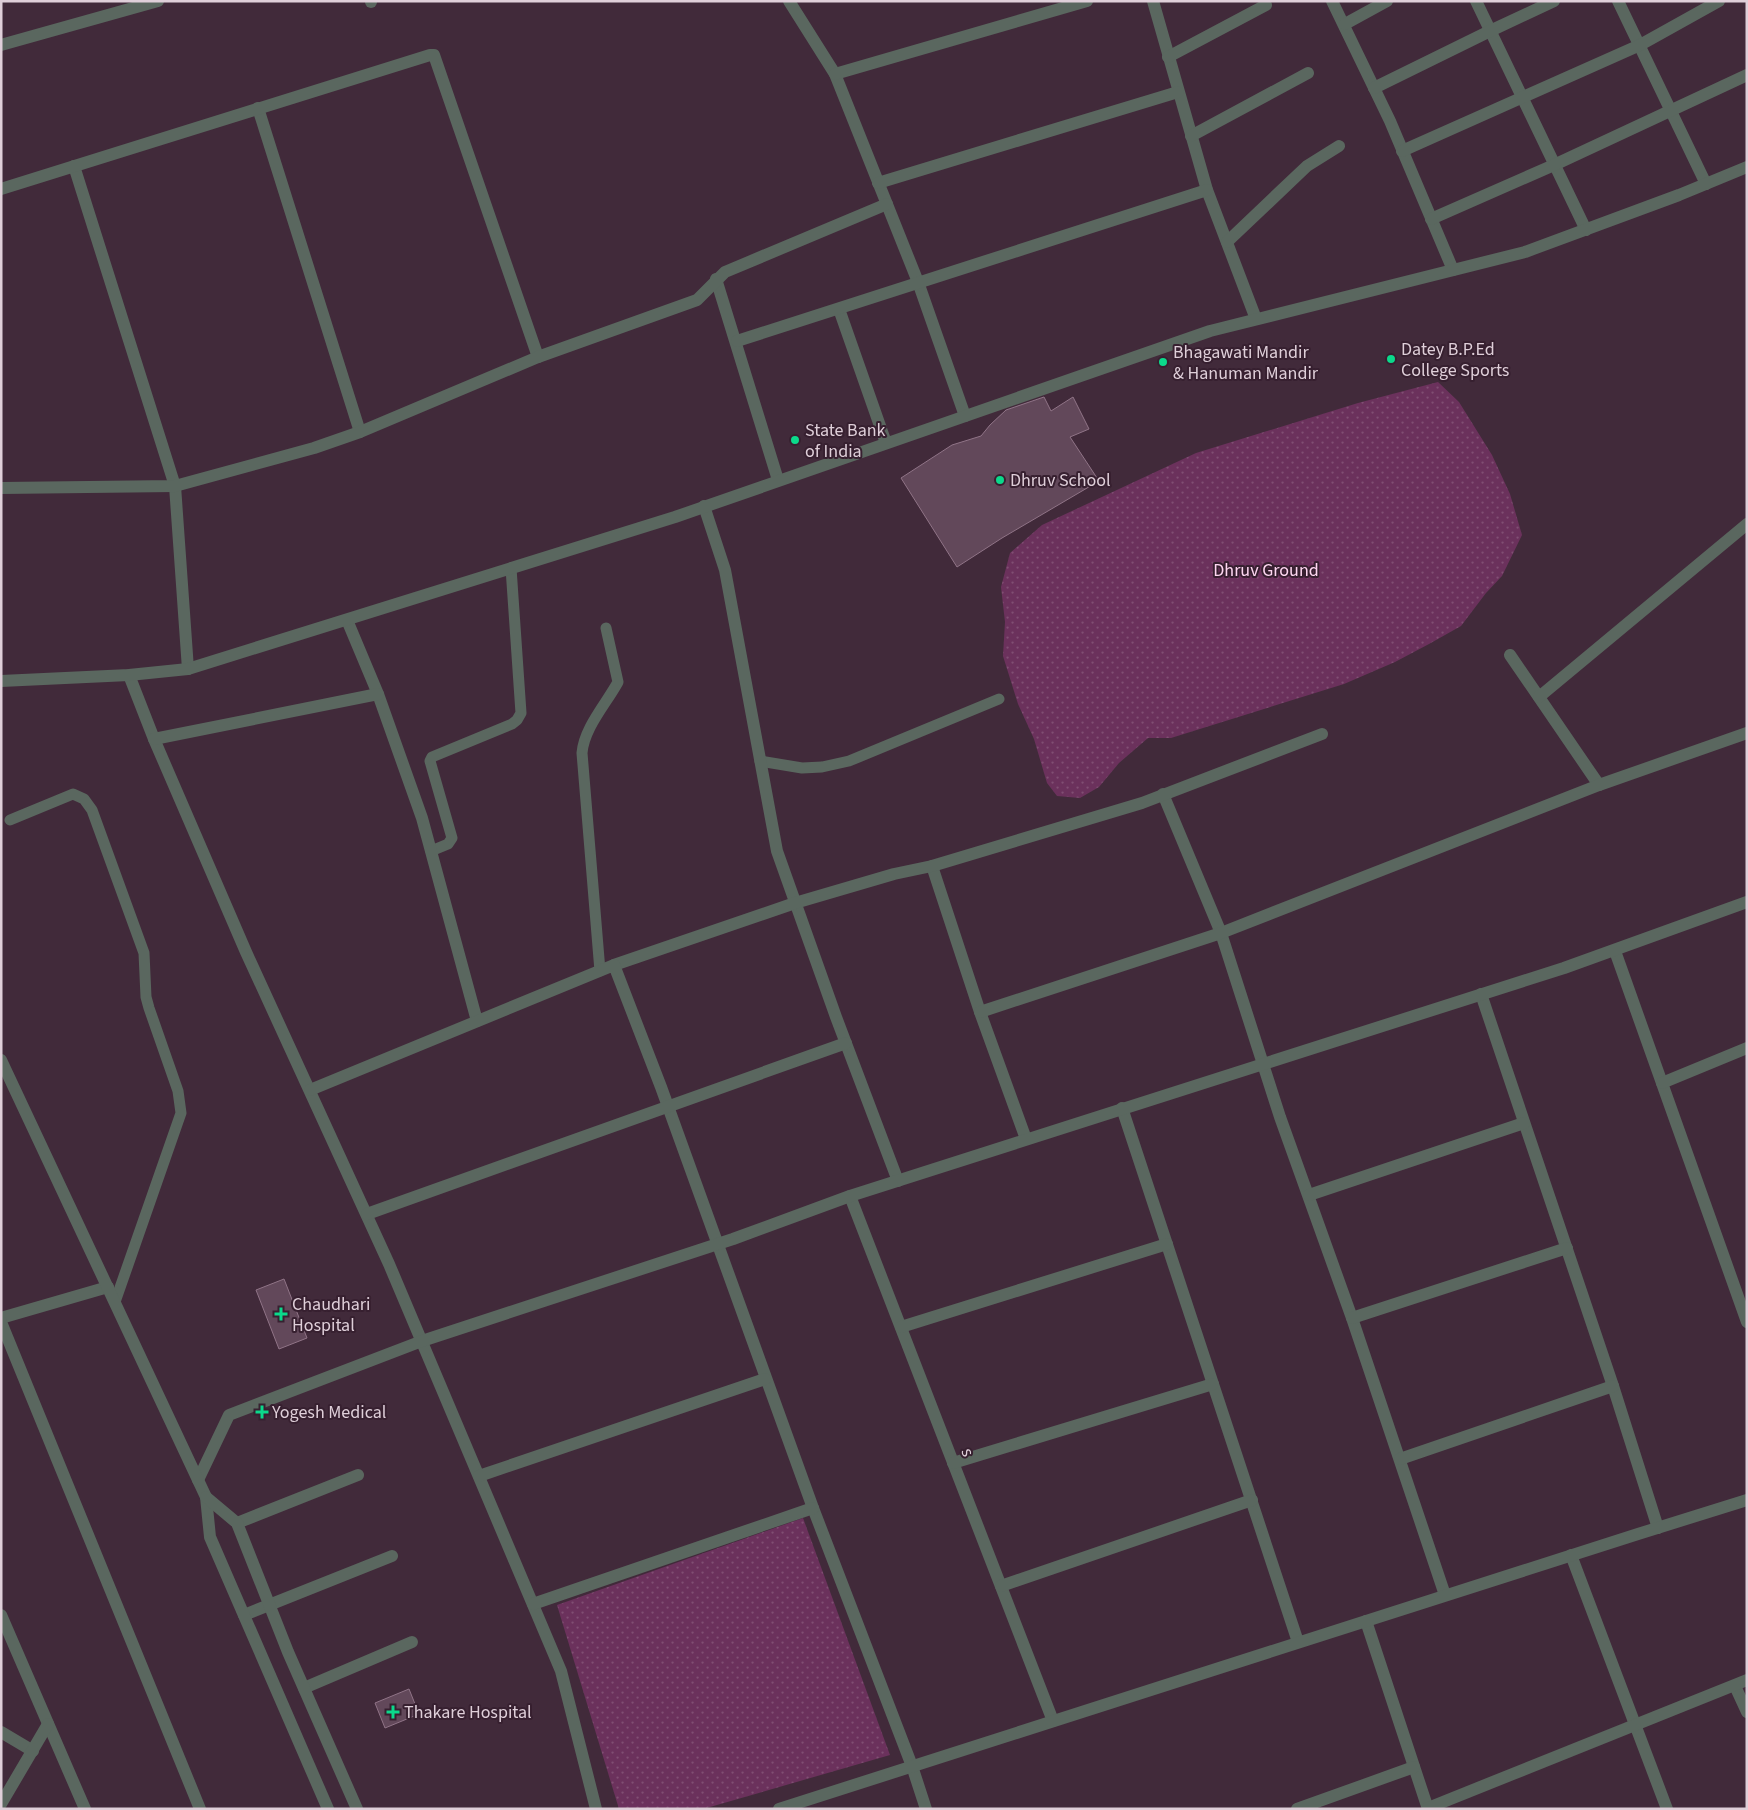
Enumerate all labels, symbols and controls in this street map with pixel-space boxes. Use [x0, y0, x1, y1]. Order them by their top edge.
place label: Datey B.P.Ed College Sports [1401, 337, 1509, 383]
place label: Bhagawati Mandir & Hanuman Mandir [1173, 340, 1319, 386]
marker: Datey B.P.Ed College Sports [1385, 353, 1397, 365]
marker: Bhagawati Mandir & Hanuman Mandir [1157, 356, 1169, 368]
place label: State Bank of India [805, 418, 886, 464]
marker: State Bank of India [789, 434, 801, 446]
place label: Dhruv School [1010, 468, 1111, 493]
marker: Dhruv School [994, 474, 1006, 486]
park label: Dhruv Ground [1213, 558, 1319, 583]
place label: Chaudhari Hospital [292, 1292, 370, 1338]
marker: Chaudhari Hospital [274, 1307, 288, 1321]
place label: Yogesh Medical [271, 1400, 386, 1425]
marker: Yogesh Medical [256, 1406, 268, 1418]
street label: s [955, 1444, 981, 1460]
place label: Thakare Hospital [404, 1700, 532, 1725]
marker: Thakare Hospital [386, 1705, 400, 1719]

